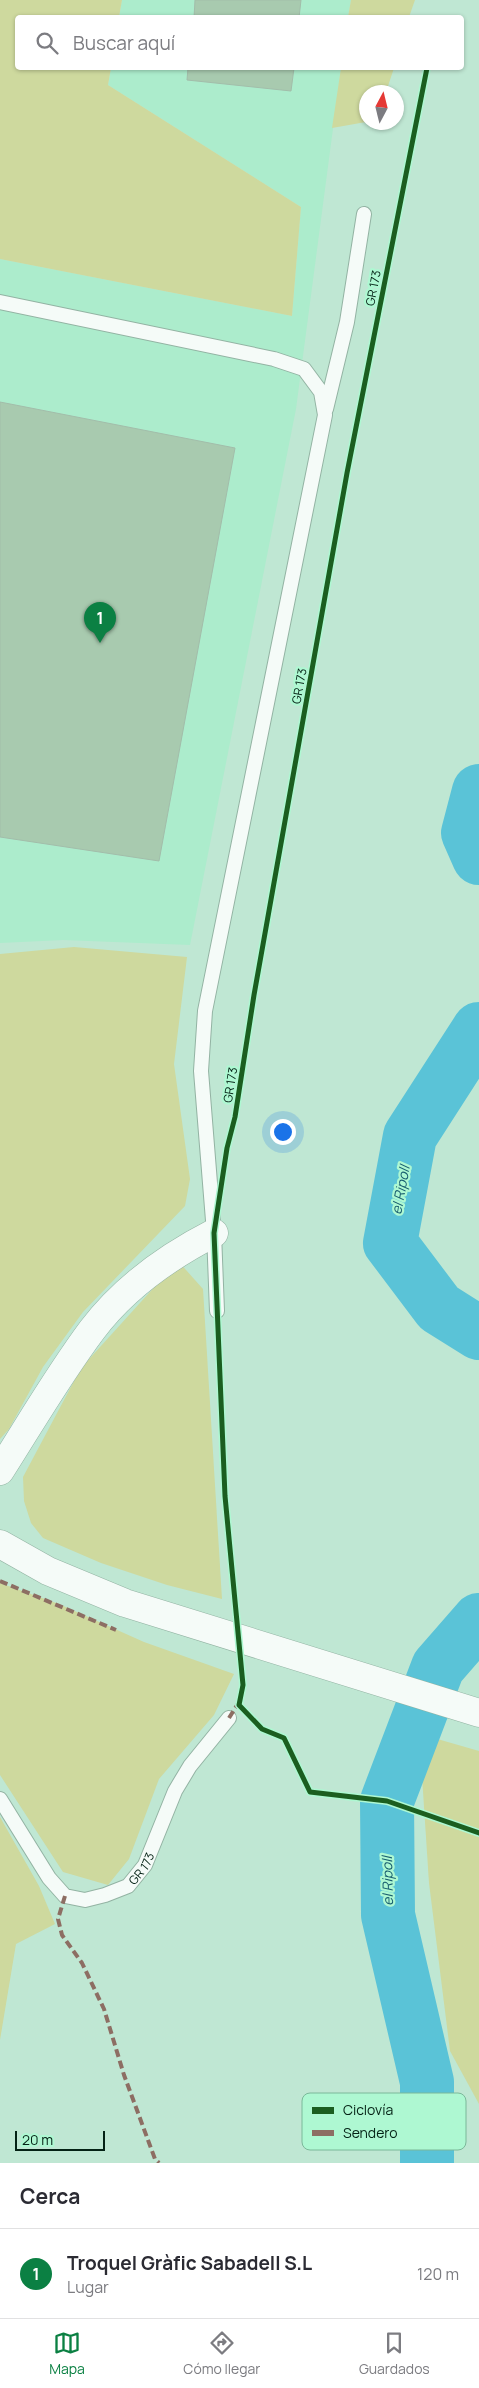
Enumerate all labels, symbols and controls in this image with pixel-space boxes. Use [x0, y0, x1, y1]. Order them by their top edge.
search box [15, 15, 464, 70]
icon: search [33, 29, 61, 57]
text: Buscar aquí [73, 30, 175, 56]
north arrow [359, 85, 404, 130]
street label: GR 173 [361, 269, 385, 307]
pin: 1 [84, 602, 116, 643]
street label: GR 173 [288, 667, 310, 705]
street label: GR 173 [219, 1066, 241, 1104]
your location [270, 1119, 296, 1145]
water label: el Ripoll [386, 1162, 414, 1216]
street label: GR 173 [124, 1850, 158, 1888]
water label: el Ripoll [377, 1854, 397, 1906]
legend [302, 2093, 466, 2150]
text: Ciclovía [343, 2100, 393, 2119]
text: Sendero [343, 2123, 398, 2142]
scale bar [15, 2128, 105, 2151]
text: 20 m [22, 2130, 53, 2149]
text: Cerca [20, 2182, 80, 2210]
text: Troquel Gràfic Sabadell S.L [67, 2250, 312, 2276]
text: 1 [32, 2263, 40, 2285]
text: 120 m [417, 2263, 459, 2285]
text: Lugar [67, 2276, 109, 2298]
tab: Mapa [49, 2329, 85, 2378]
tab: Cómo llegar [183, 2329, 260, 2378]
tab: Guardados [359, 2329, 430, 2378]

